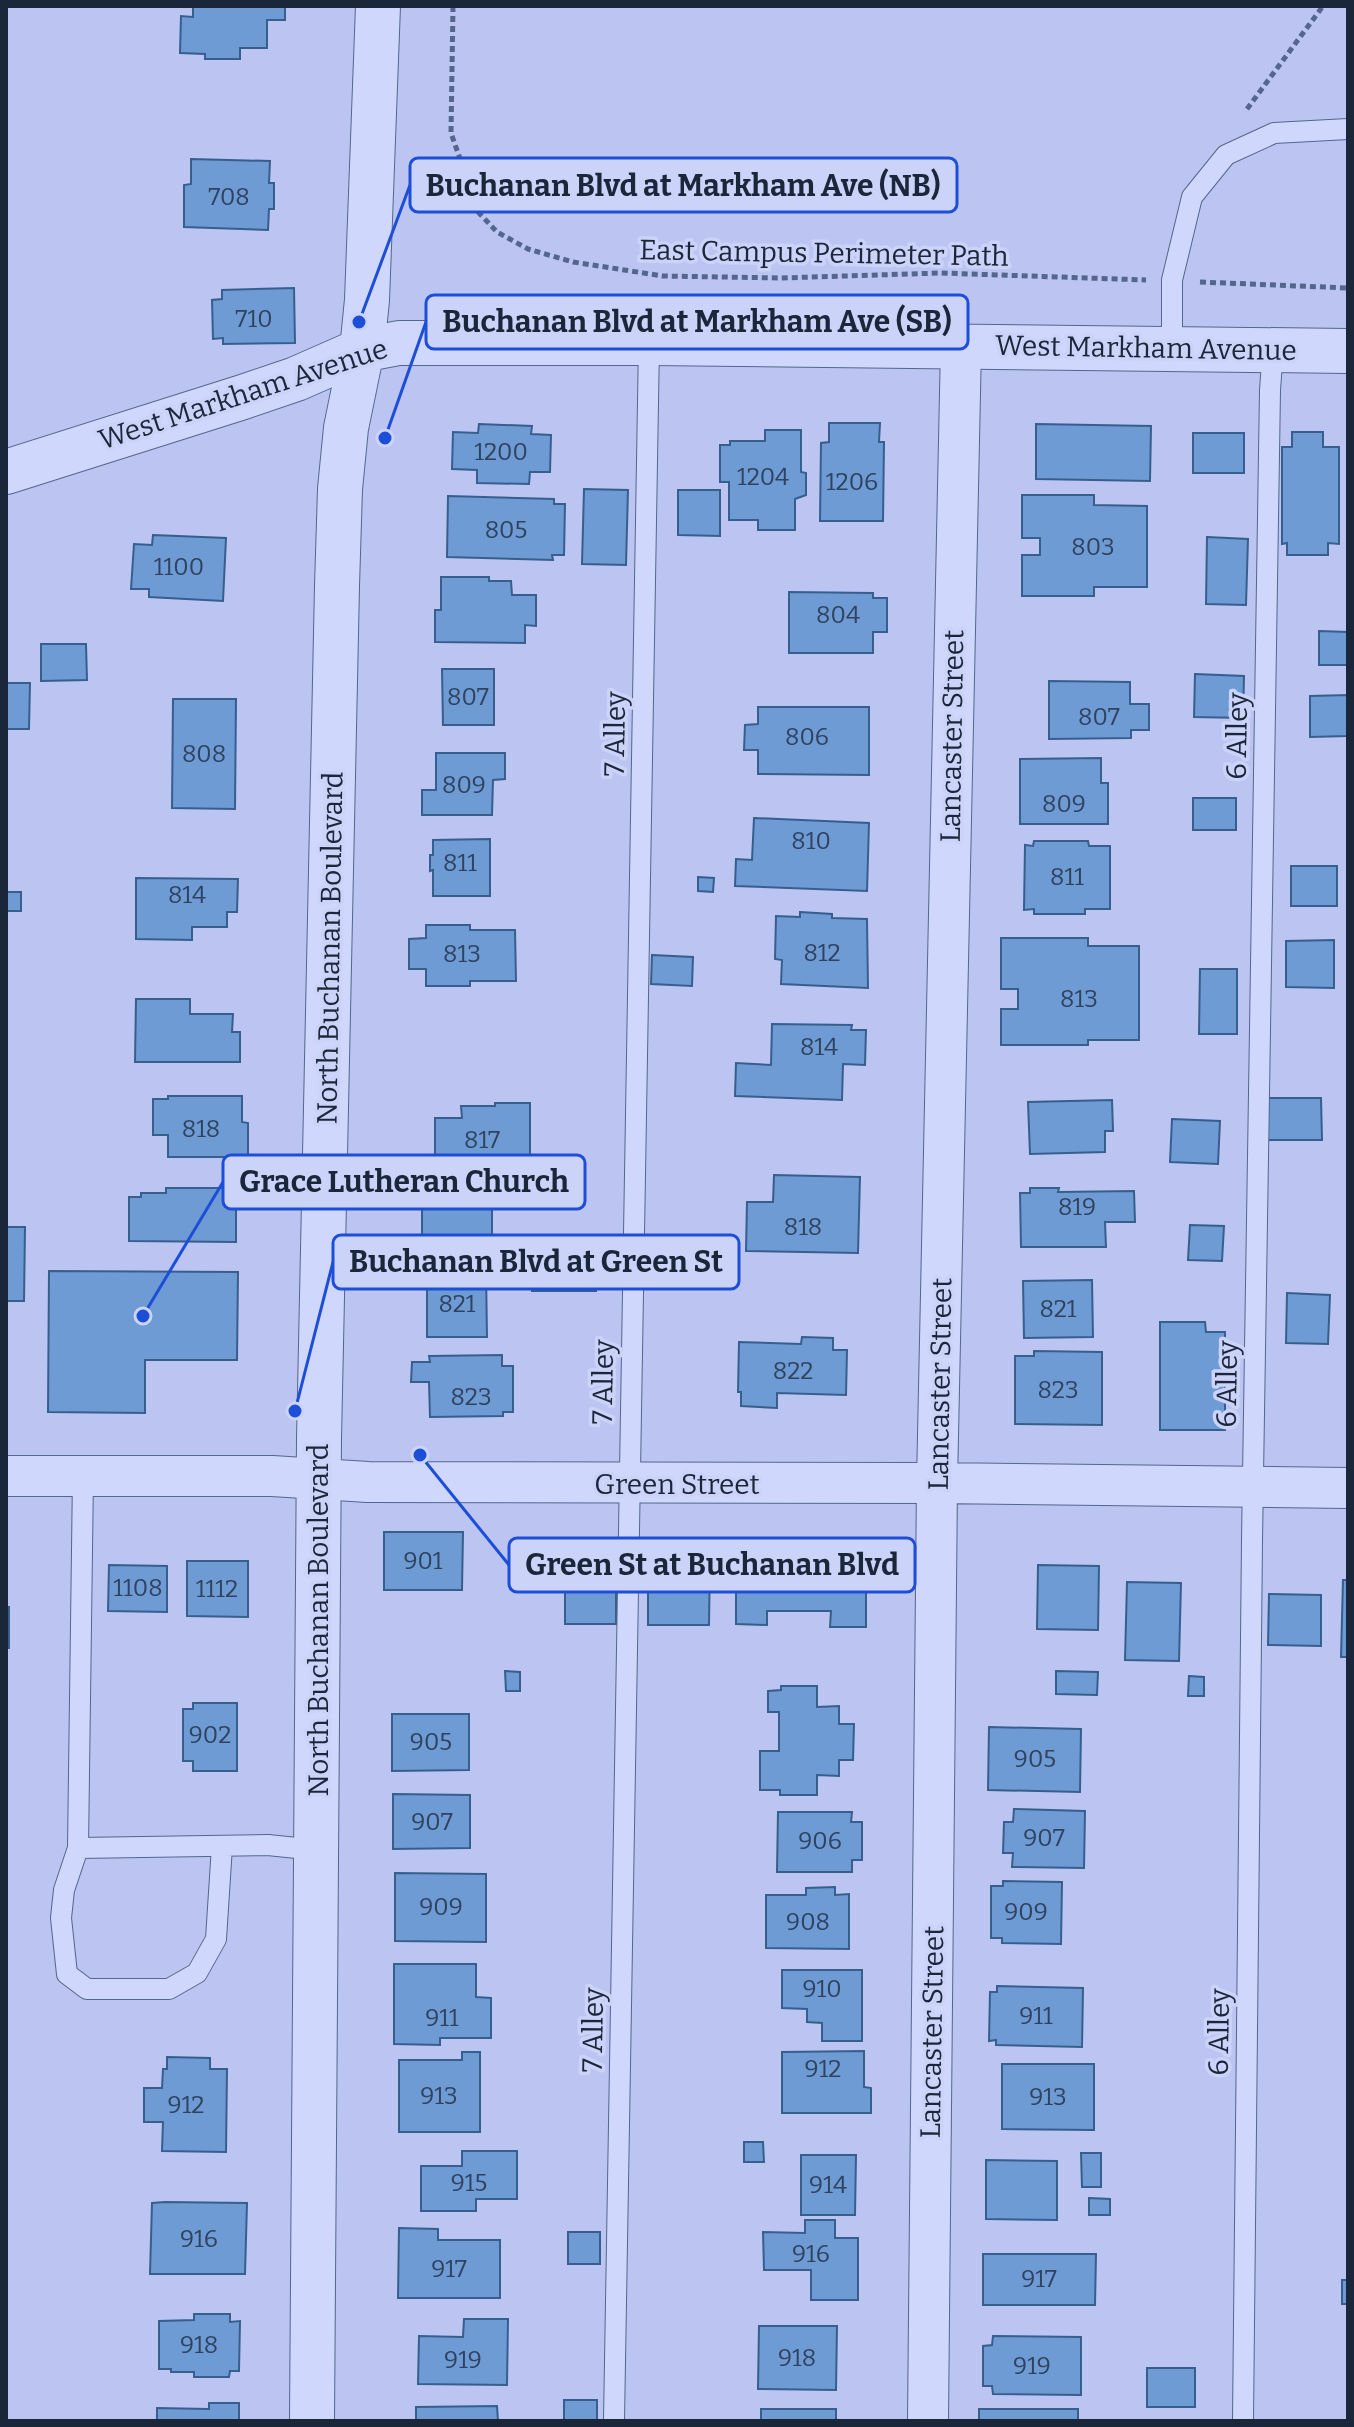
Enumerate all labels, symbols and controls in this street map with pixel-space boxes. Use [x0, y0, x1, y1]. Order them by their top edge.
callout: Buchanan Blvd at Markham Ave (NB) [410, 158, 957, 212]
text: Buchanan Blvd at Markham Ave (NB) [426, 168, 940, 204]
house number: 708 [208, 183, 250, 211]
street label: East Campus Perimeter Path [639, 233, 1009, 273]
callout: Buchanan Blvd at Markham Ave (SB) [426, 295, 968, 349]
text: Buchanan Blvd at Markham Ave (SB) [442, 304, 952, 340]
house number: 710 [235, 305, 273, 333]
street label: West Markham Avenue [995, 329, 1297, 367]
street label: West Markham Avenue [94, 332, 392, 456]
house number: 1200 [474, 438, 528, 466]
house number: 1204 [737, 463, 789, 491]
house number: 1206 [826, 468, 878, 496]
house number: 805 [485, 516, 527, 544]
house number: 803 [1071, 533, 1115, 561]
house number: 1100 [154, 553, 204, 581]
house number: 804 [816, 601, 860, 629]
street label: Lancaster Street [934, 629, 970, 843]
house number: 807 [447, 683, 489, 711]
street label: 7 Alley [598, 691, 632, 777]
street label: 6 Alley [1220, 692, 1254, 780]
house number: 807 [1078, 703, 1120, 731]
house number: 806 [785, 723, 829, 751]
house number: 808 [182, 740, 226, 768]
street label: North Buchanan Boulevard [310, 771, 350, 1125]
house number: 809 [442, 771, 486, 799]
house number: 809 [1042, 790, 1086, 818]
house number: 810 [791, 827, 831, 855]
house number: 811 [443, 849, 477, 877]
house number: 811 [1050, 863, 1084, 891]
house number: 814 [168, 881, 206, 909]
house number: 812 [803, 939, 841, 967]
house number: 813 [443, 940, 481, 968]
house number: 813 [1060, 985, 1098, 1013]
house number: 814 [800, 1033, 838, 1061]
house number: 818 [182, 1115, 220, 1143]
house number: 817 [464, 1126, 500, 1154]
callout: Grace Lutheran Church [223, 1155, 585, 1209]
text: Grace Lutheran Church [239, 1164, 569, 1200]
house number: 819 [1058, 1193, 1096, 1221]
house number: 818 [784, 1213, 822, 1241]
callout: Buchanan Blvd at Green St [333, 1235, 739, 1289]
text: Buchanan Blvd at Green St [349, 1244, 723, 1280]
street label: Lancaster Street [922, 1277, 958, 1491]
house number: 821 [438, 1290, 476, 1318]
house number: 821 [1039, 1295, 1077, 1323]
street label: 7 Alley [586, 1339, 620, 1425]
street label: 6 Alley [1210, 1340, 1244, 1428]
house number: 822 [773, 1357, 813, 1385]
house number: 823 [1037, 1376, 1079, 1404]
house number: 823 [450, 1383, 492, 1411]
street label: North Buchanan Boulevard [302, 1444, 335, 1796]
street label: Green Street [594, 1468, 760, 1501]
callout: Green St at Buchanan Blvd [509, 1538, 915, 1592]
house number: 901 [403, 1547, 443, 1575]
text: Green St at Buchanan Blvd [525, 1547, 899, 1583]
house number: 1108 [113, 1574, 163, 1602]
house number: 1112 [196, 1575, 238, 1603]
house number: 902 [189, 1721, 231, 1749]
house number: 905 [410, 1728, 452, 1756]
house number: 905 [1014, 1745, 1056, 1773]
house number: 907 [411, 1808, 453, 1836]
house number: 907 [1023, 1824, 1065, 1852]
house number: 906 [798, 1827, 842, 1855]
house number: 909 [419, 1893, 463, 1921]
house number: 909 [1004, 1898, 1048, 1926]
house number: 908 [786, 1908, 830, 1936]
street label: Lancaster Street [914, 1925, 950, 2139]
house number: 910 [802, 1975, 842, 2003]
street label: 7 Alley [576, 1987, 610, 2073]
street label: 6 Alley [1202, 1988, 1236, 2076]
house number: 911 [1019, 2002, 1053, 2030]
house number: 911 [425, 2004, 459, 2032]
house number: 912 [805, 2055, 841, 2083]
house number: 913 [420, 2082, 458, 2110]
house number: 913 [1029, 2083, 1067, 2111]
house number: 912 [168, 2091, 204, 2119]
house number: 915 [451, 2169, 487, 2197]
house number: 914 [809, 2171, 847, 2199]
house number: 916 [180, 2225, 218, 2253]
house number: 916 [792, 2240, 830, 2268]
house number: 917 [431, 2255, 467, 2283]
house number: 917 [1021, 2265, 1057, 2293]
house number: 918 [180, 2331, 218, 2359]
house number: 918 [778, 2344, 816, 2372]
house number: 919 [444, 2346, 482, 2374]
house number: 919 [1013, 2352, 1051, 2380]

